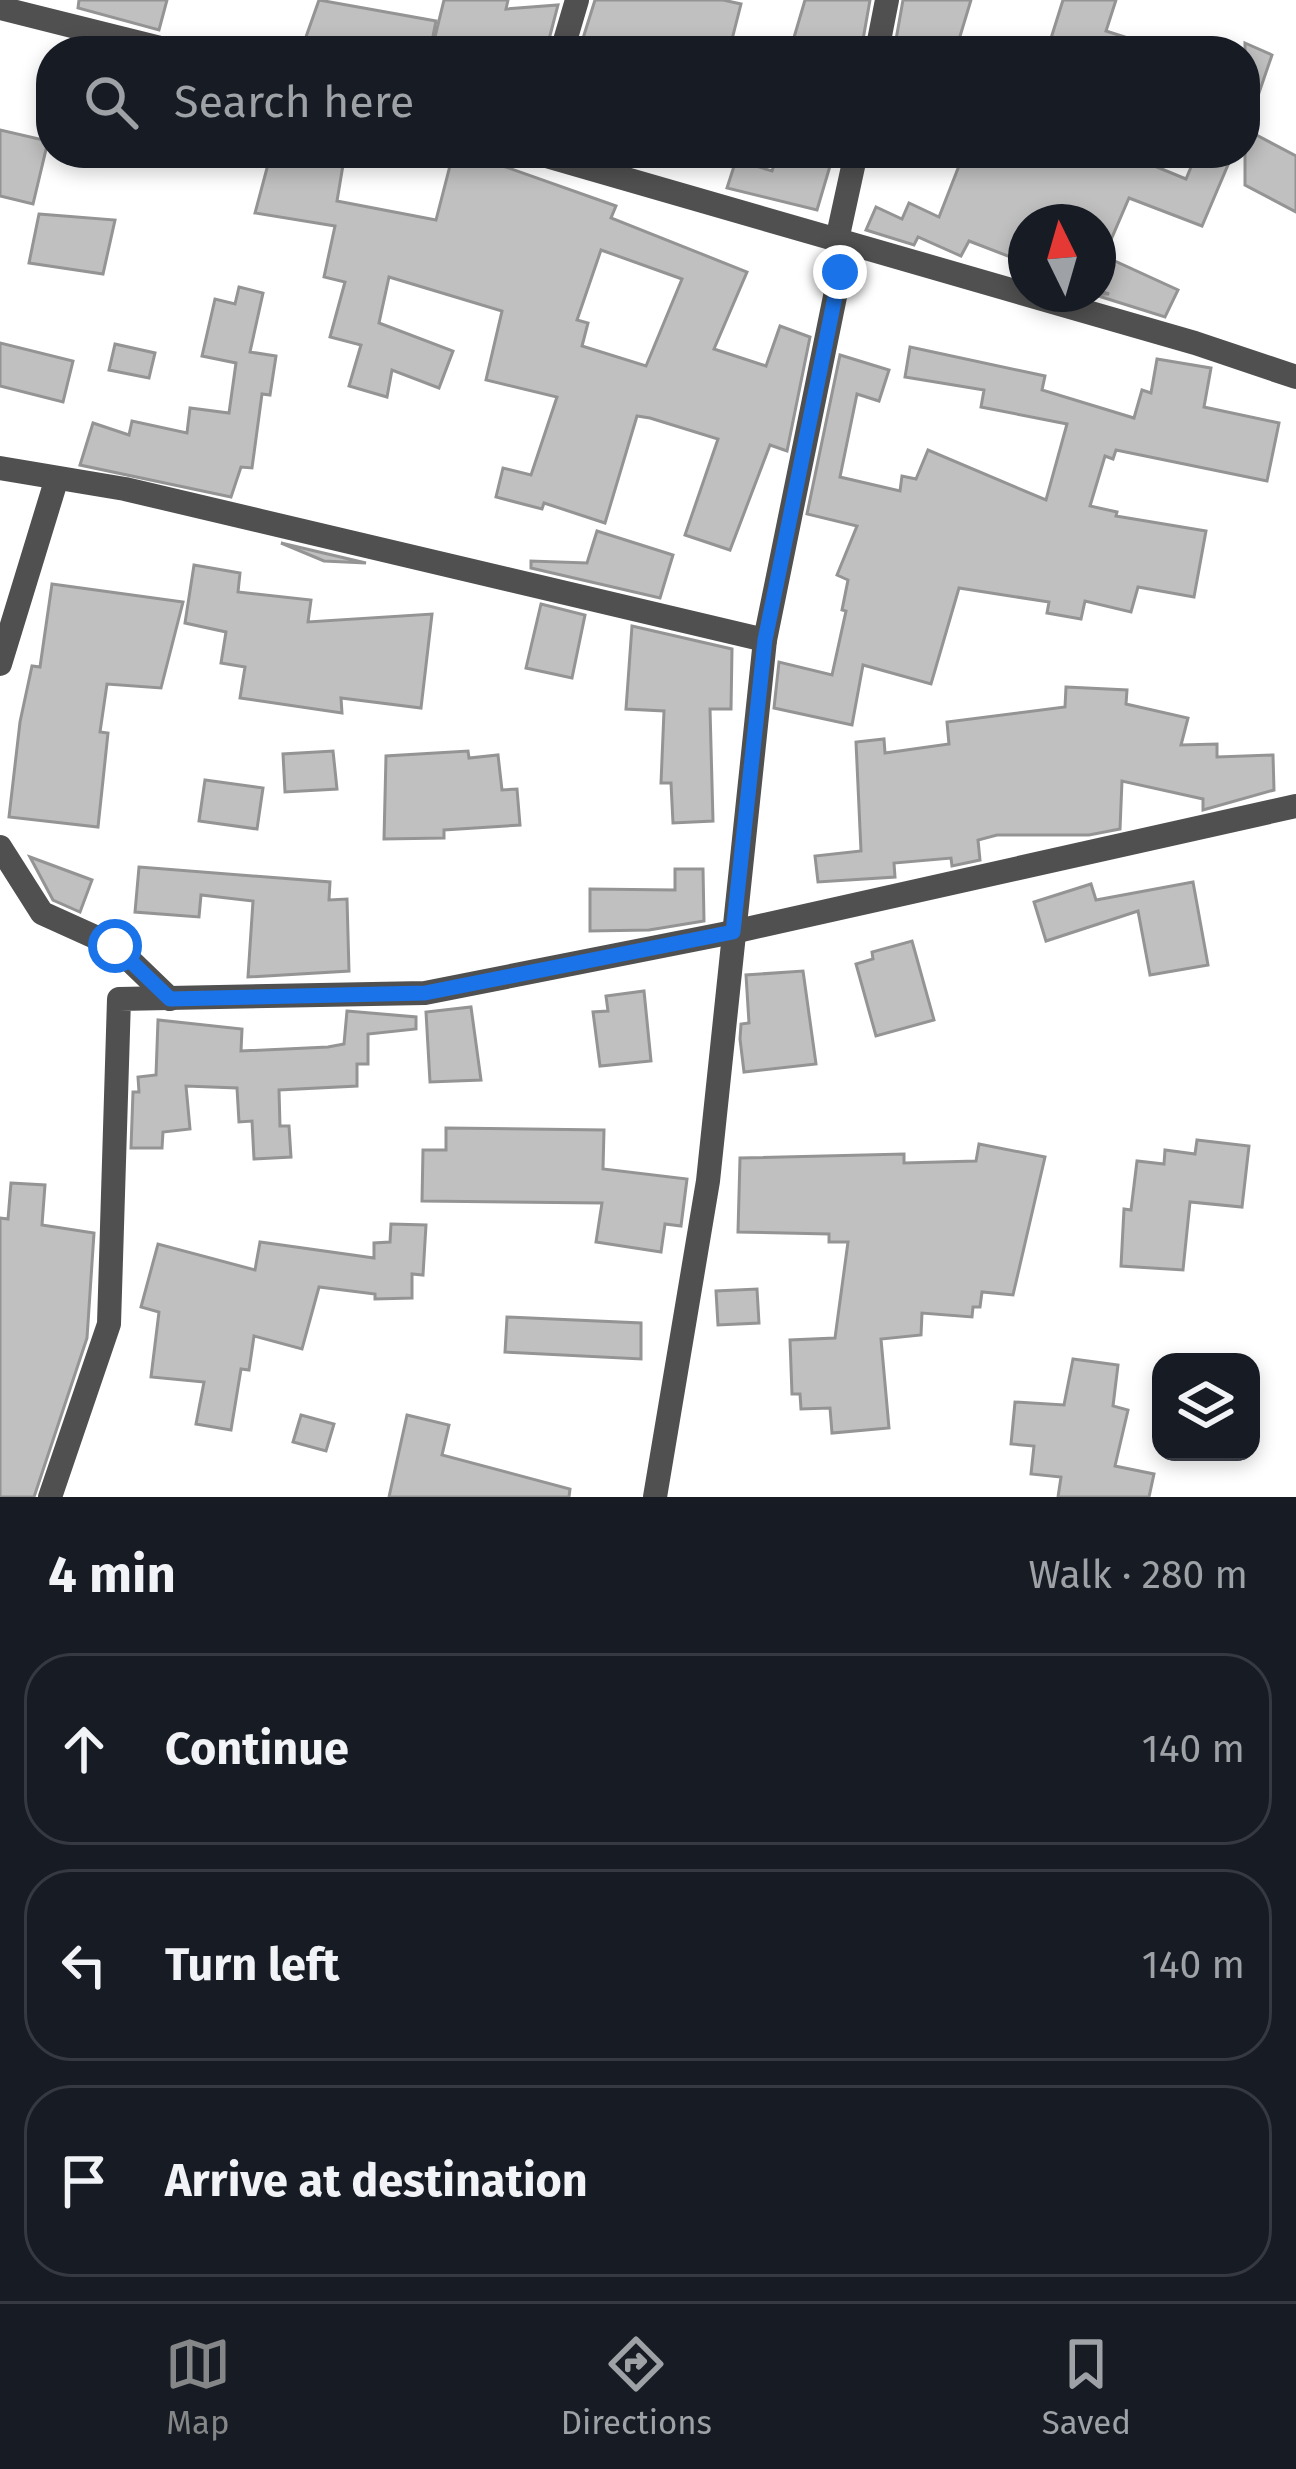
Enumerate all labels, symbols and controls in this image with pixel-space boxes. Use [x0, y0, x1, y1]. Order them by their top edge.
search box [36, 36, 1260, 168]
icon: search [78, 69, 144, 135]
text: Search here [174, 75, 414, 129]
north arrow [1008, 204, 1116, 312]
route end [813, 245, 867, 299]
route start [88, 919, 142, 973]
map controls [1152, 1353, 1260, 1461]
button: layers [1152, 1353, 1260, 1461]
text: 4 min [48, 1544, 176, 1606]
text: Walk · 280 m [1028, 1552, 1248, 1598]
icon: ahead [51, 1716, 117, 1782]
text: Continue [165, 1722, 349, 1776]
text: 140 m [1142, 1726, 1245, 1772]
icon: left [51, 1932, 117, 1998]
text: Turn left [165, 1938, 339, 1992]
text: 140 m [1142, 1942, 1245, 1988]
icon: arrive [51, 2148, 117, 2214]
text: Arrive at destination [165, 2154, 588, 2208]
tab: Map [165, 2331, 231, 2443]
tab: Directions [561, 2331, 712, 2443]
tab: Saved [1042, 2331, 1131, 2443]

